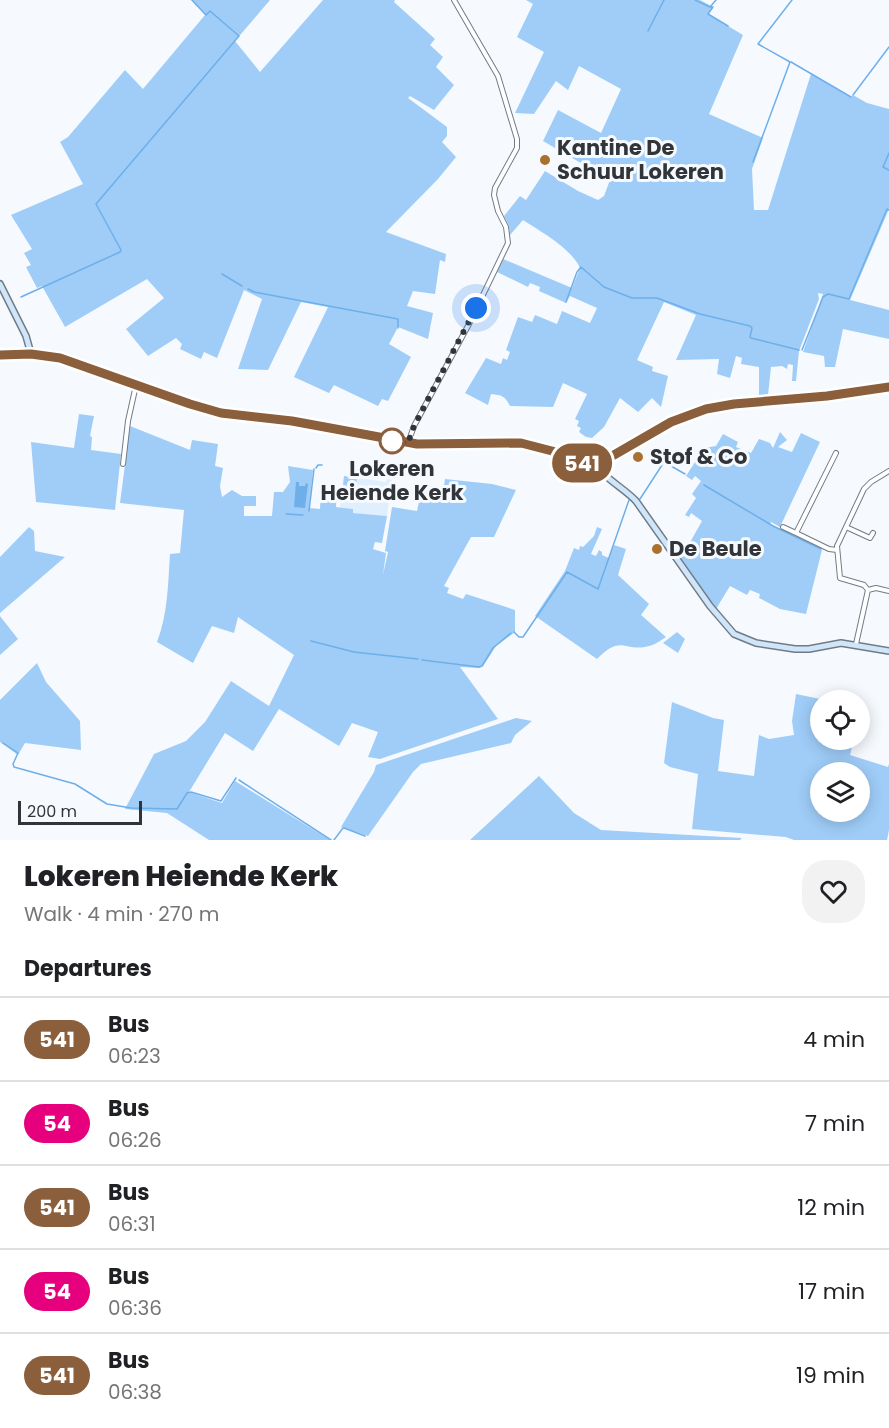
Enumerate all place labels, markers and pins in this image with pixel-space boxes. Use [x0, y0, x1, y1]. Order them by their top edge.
place label: Kantine De Schuur Lokeren [557, 133, 724, 186]
marker: Kantine De Schuur Lokeren [538, 153, 552, 167]
marker: Lokeren Heiende Kerk [379, 428, 405, 454]
place label: Stof & Co [650, 442, 747, 471]
marker: Stof & Co [631, 450, 645, 464]
place label: Lokeren Heiende Kerk [321, 454, 463, 507]
place label: De Beule [669, 534, 762, 563]
marker: De Beule [650, 542, 664, 556]

